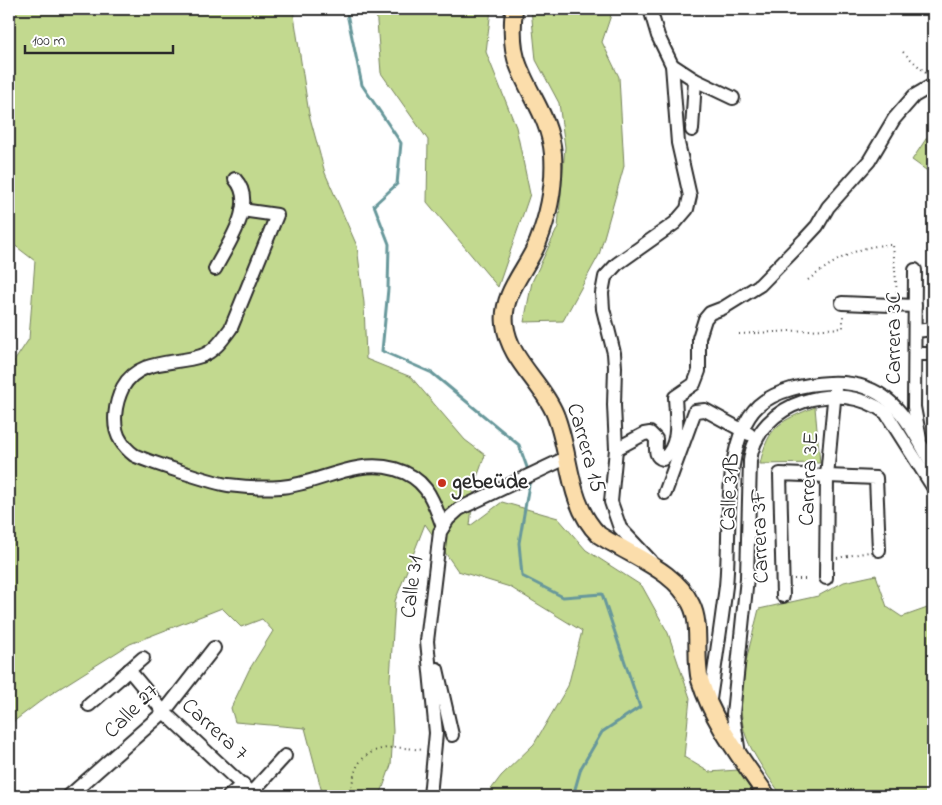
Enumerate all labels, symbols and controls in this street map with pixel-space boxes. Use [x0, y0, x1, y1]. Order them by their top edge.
scale bar [25, 22, 172, 54]
text: 100 m [32, 30, 65, 52]
street label: Carrera 3C [879, 292, 911, 384]
street label: Carrera 15 [557, 400, 613, 496]
street label: Carrera 3E [792, 431, 828, 527]
street label: Calle 31B [713, 452, 749, 532]
place label: gebeüde [451, 467, 529, 500]
marker: gebeüde [436, 477, 448, 489]
street label: Carrera 3F [743, 488, 779, 584]
street label: Calle 31 [393, 554, 433, 620]
street label: Calle 27 [97, 677, 167, 747]
street label: Carrera 7 [173, 691, 255, 769]

